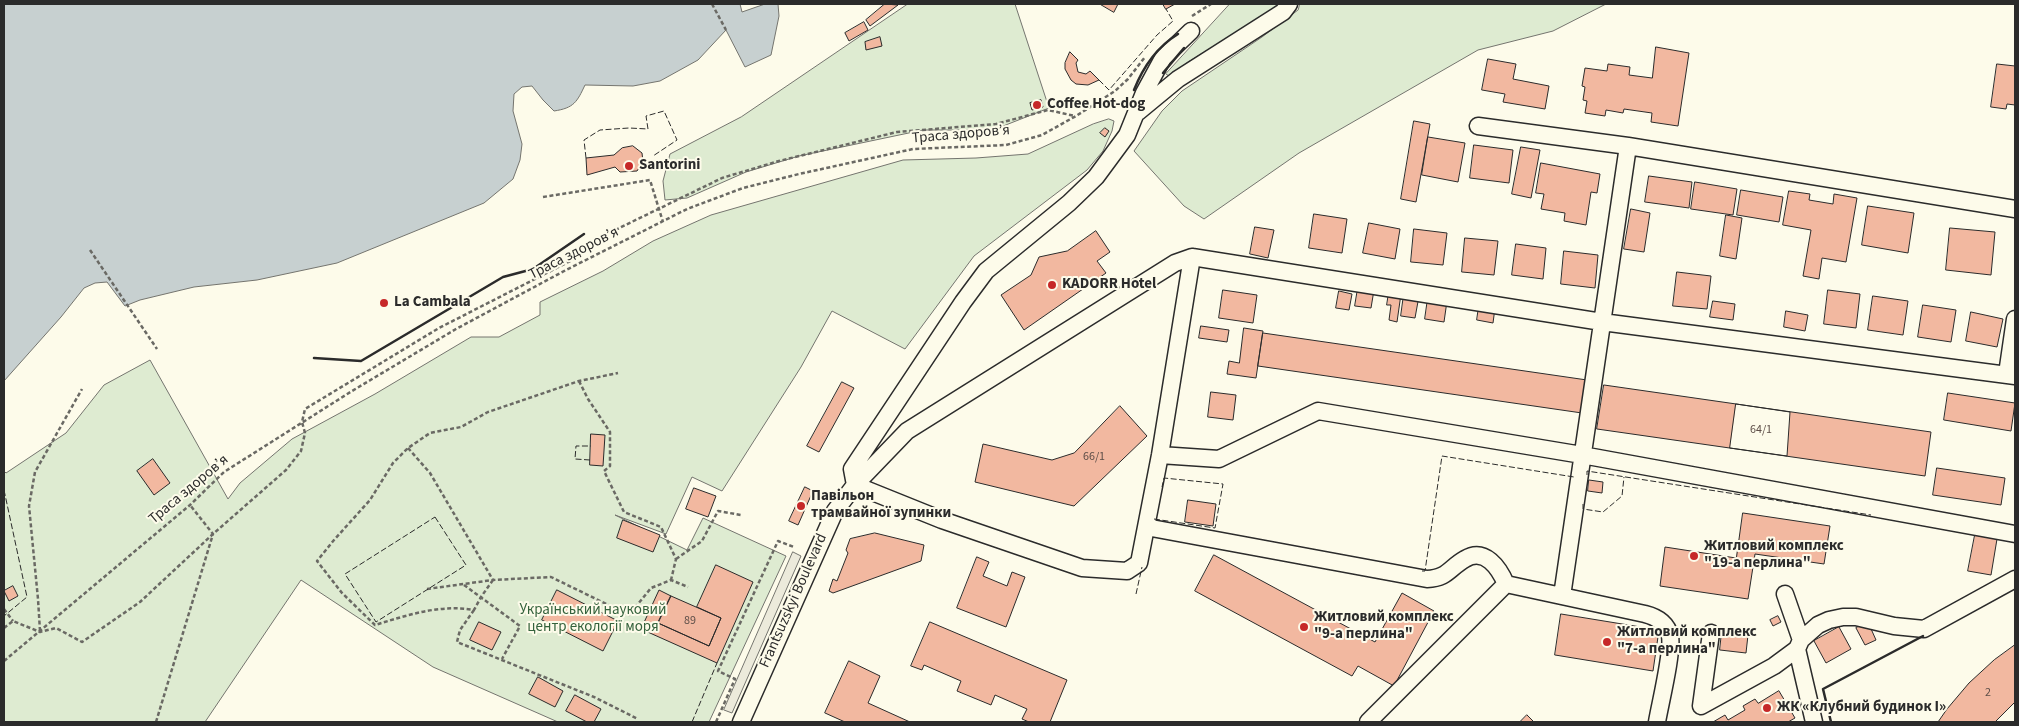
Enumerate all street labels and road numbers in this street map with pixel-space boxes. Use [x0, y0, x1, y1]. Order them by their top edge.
street label: Траса здоров’я [911, 122, 1011, 148]
street label: Траса здоров’я [526, 224, 622, 284]
street label: Траса здоров’я [146, 451, 232, 529]
street label: Frantsuzskyi Boulevard [756, 531, 832, 671]

